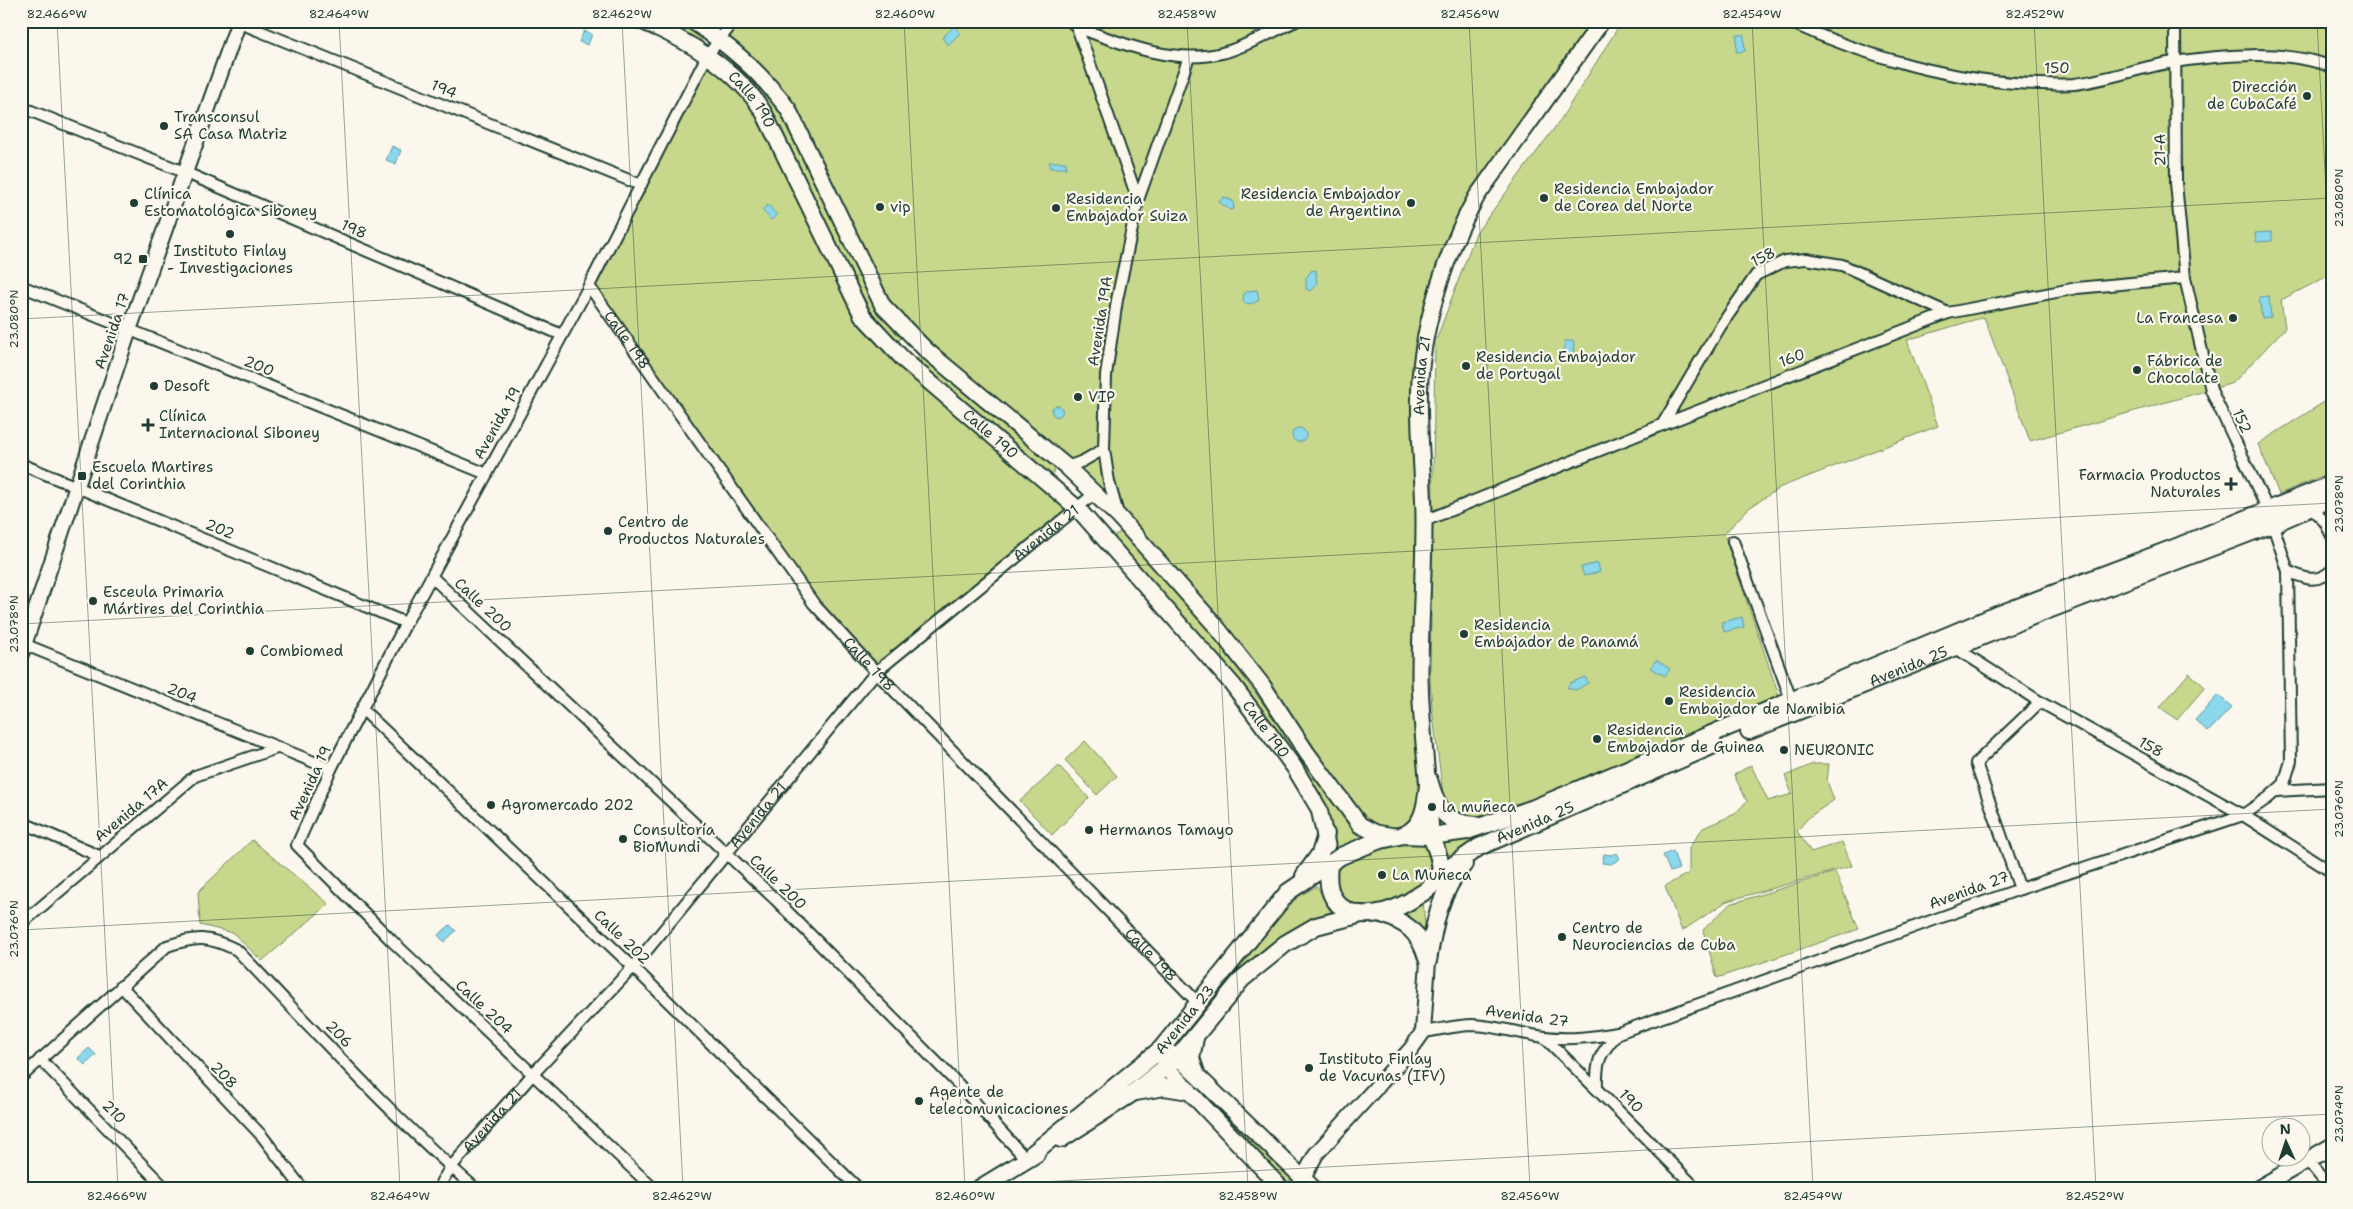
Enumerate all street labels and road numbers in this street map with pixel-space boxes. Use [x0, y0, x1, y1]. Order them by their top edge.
street label: 150 [2044, 58, 2070, 78]
street label: Calle 190 [724, 66, 780, 131]
street label: 194 [428, 75, 460, 103]
street label: 21-A [2150, 133, 2170, 167]
street label: 198 [338, 215, 370, 243]
street label: 158 [1747, 242, 1779, 272]
street label: Avenida 19A [1083, 274, 1117, 367]
street label: Avenida 17 [90, 290, 134, 372]
street label: Calle 198 [600, 307, 655, 373]
street label: Avenida 21 [1409, 334, 1436, 416]
street label: 160 [1776, 344, 1808, 372]
street label: 200 [241, 351, 277, 381]
street label: Avenida 19 [469, 383, 525, 463]
street label: Calle 190 [958, 405, 1023, 464]
street label: 152 [2228, 405, 2256, 437]
street label: Avenida 21 [1009, 500, 1083, 566]
street label: 202 [202, 514, 238, 544]
street label: Calle 200 [450, 573, 516, 637]
street label: Calle 198 [839, 633, 899, 696]
street label: Avenida 25 [1866, 641, 1951, 691]
street label: 204 [164, 678, 200, 708]
street label: Calle 190 [1238, 696, 1294, 762]
street label: 158 [2135, 732, 2167, 762]
street label: Avenida 19 [284, 743, 336, 823]
street label: Avenida 17A [90, 773, 172, 847]
street label: Avenida 21 [725, 778, 791, 852]
street label: Avenida 25 [1493, 797, 1577, 848]
street label: Calle 200 [745, 850, 811, 914]
street label: Avenida 27 [1926, 866, 2012, 914]
street label: Calle 202 [590, 905, 654, 969]
street label: Calle 198 [1120, 924, 1182, 986]
street label: Calle 204 [451, 975, 517, 1039]
street label: Avenida 23 [1151, 981, 1219, 1059]
street label: Avenida 27 [1484, 1000, 1570, 1032]
street label: 206 [321, 1016, 357, 1052]
street label: 208 [206, 1057, 242, 1093]
street label: Avenida 21 [458, 1084, 526, 1157]
street label: 190 [1615, 1085, 1647, 1117]
street label: 210 [98, 1096, 130, 1128]

